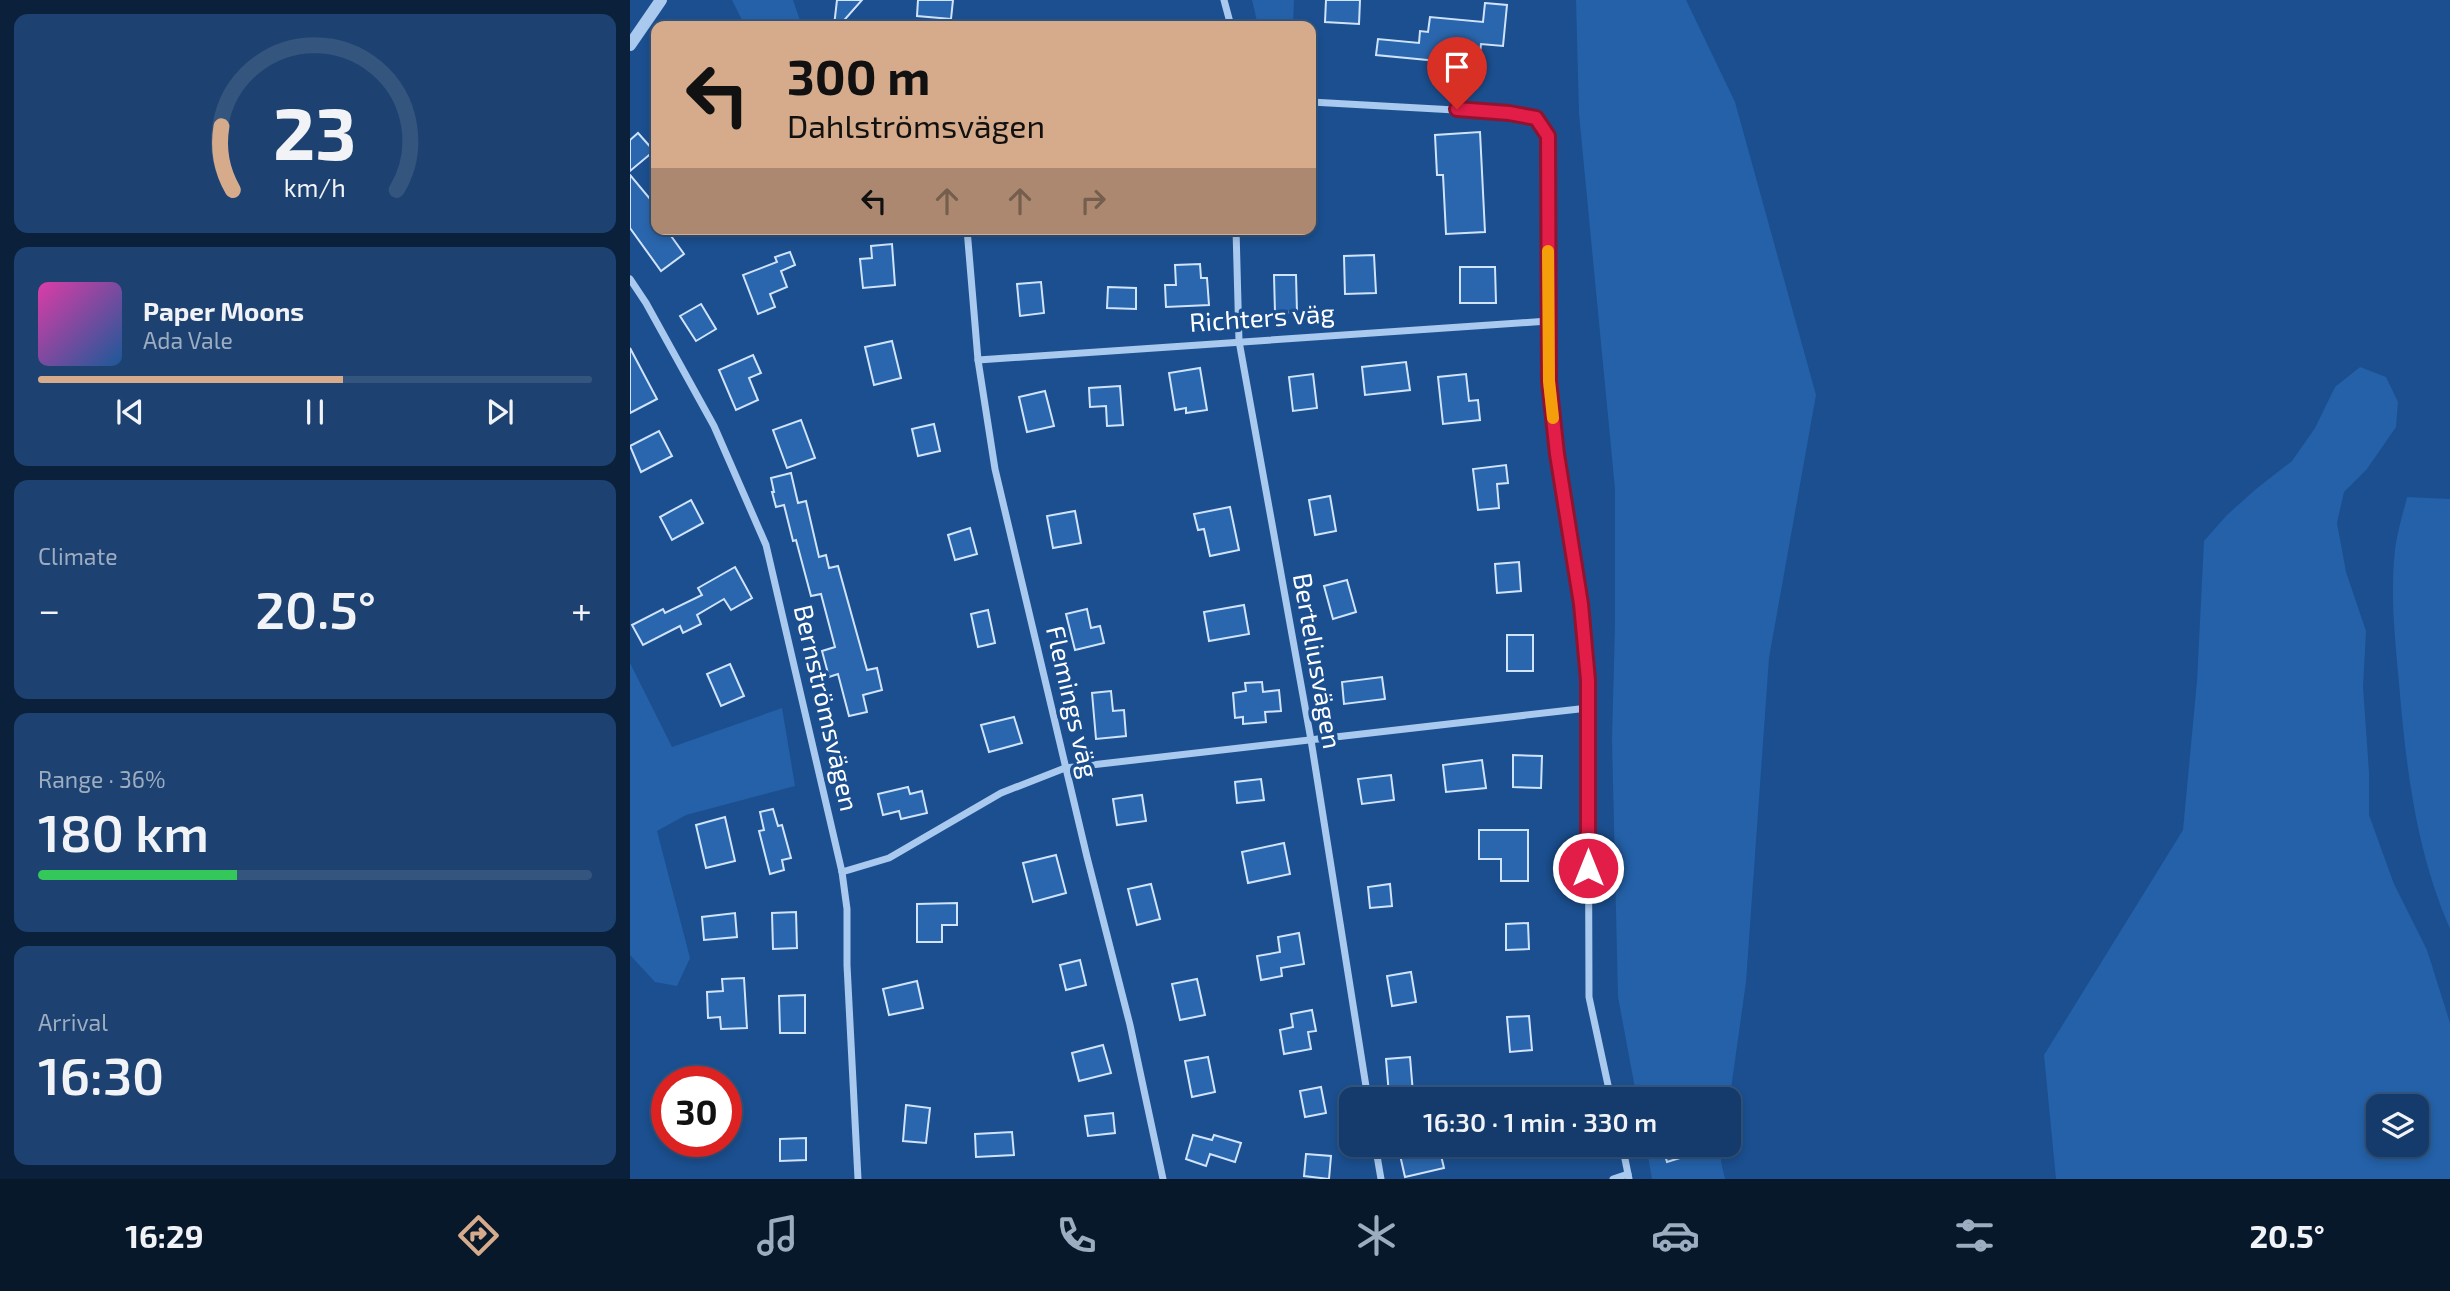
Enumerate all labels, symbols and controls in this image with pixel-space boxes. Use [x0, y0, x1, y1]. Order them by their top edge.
pin [1427, 37, 1487, 109]
text: 300 m [787, 46, 930, 105]
icon: arrive [1438, 48, 1476, 86]
icon: left [672, 49, 763, 140]
text: 23 [273, 87, 357, 175]
text: Dahlströmsvägen [787, 106, 1045, 144]
text: km/h [284, 171, 346, 201]
icon: left [855, 182, 893, 220]
icon: ahead [928, 182, 966, 220]
icon: ahead [1001, 182, 1039, 220]
icon: right [1074, 182, 1112, 220]
text: Paper Moons [143, 295, 304, 326]
street label: Richters väg [1188, 296, 1336, 337]
text: Ada Vale [143, 326, 233, 354]
icon: previous [111, 393, 149, 431]
icon: pause [296, 393, 334, 431]
icon: next [481, 393, 519, 431]
text: Climate [38, 542, 118, 570]
street label: Berteliusvägen [1288, 570, 1349, 751]
text: 20.5° [255, 577, 376, 639]
text: − [38, 586, 60, 632]
text: + [571, 586, 592, 632]
street label: Bernströmsvägen [789, 601, 866, 814]
street label: Flemings väg [1041, 622, 1106, 781]
text: Range · 36% [38, 765, 166, 793]
text: 180 km [38, 800, 209, 862]
position arrow [1551, 831, 1625, 905]
text: Arrival [38, 1008, 108, 1036]
text: 16:30 [38, 1043, 164, 1105]
speed limit sign: 30 [651, 1066, 742, 1157]
map controls [2366, 1094, 2429, 1157]
button: layers [2366, 1094, 2429, 1157]
text: 16:30 · 1 min · 330 m [1423, 1106, 1657, 1137]
icon: directions [454, 1211, 503, 1260]
icon: music [753, 1211, 802, 1260]
icon: phone [1052, 1211, 1101, 1260]
icon: climate [1352, 1211, 1401, 1260]
icon: car [1651, 1211, 1700, 1260]
icon: filters [1950, 1211, 1999, 1260]
text: 16:29 [125, 1216, 204, 1254]
text: 20.5° [2250, 1216, 2325, 1254]

